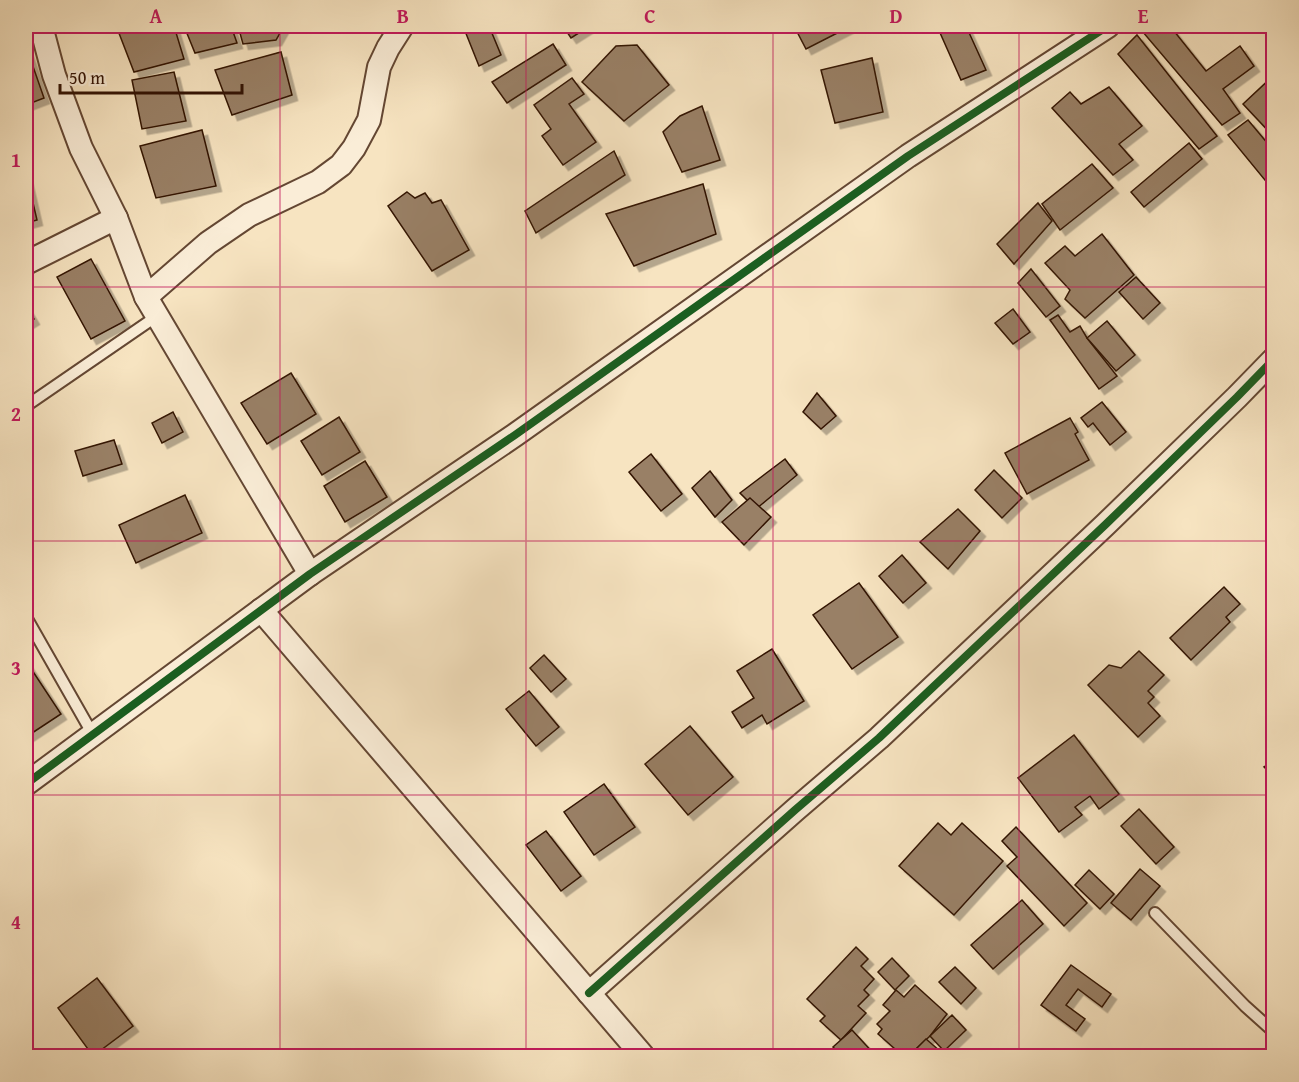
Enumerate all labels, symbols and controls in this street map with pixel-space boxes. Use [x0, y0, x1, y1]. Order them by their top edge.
text: A [150, 1, 163, 30]
text: B [397, 1, 409, 30]
text: C [644, 1, 656, 30]
text: D [889, 1, 903, 30]
text: E [1138, 1, 1149, 30]
scale bar [60, 57, 242, 95]
text: 50 m [69, 64, 105, 91]
text: 1 [11, 145, 21, 174]
text: 2 [11, 399, 21, 428]
text: 3 [11, 653, 21, 682]
text: 4 [11, 907, 21, 936]

